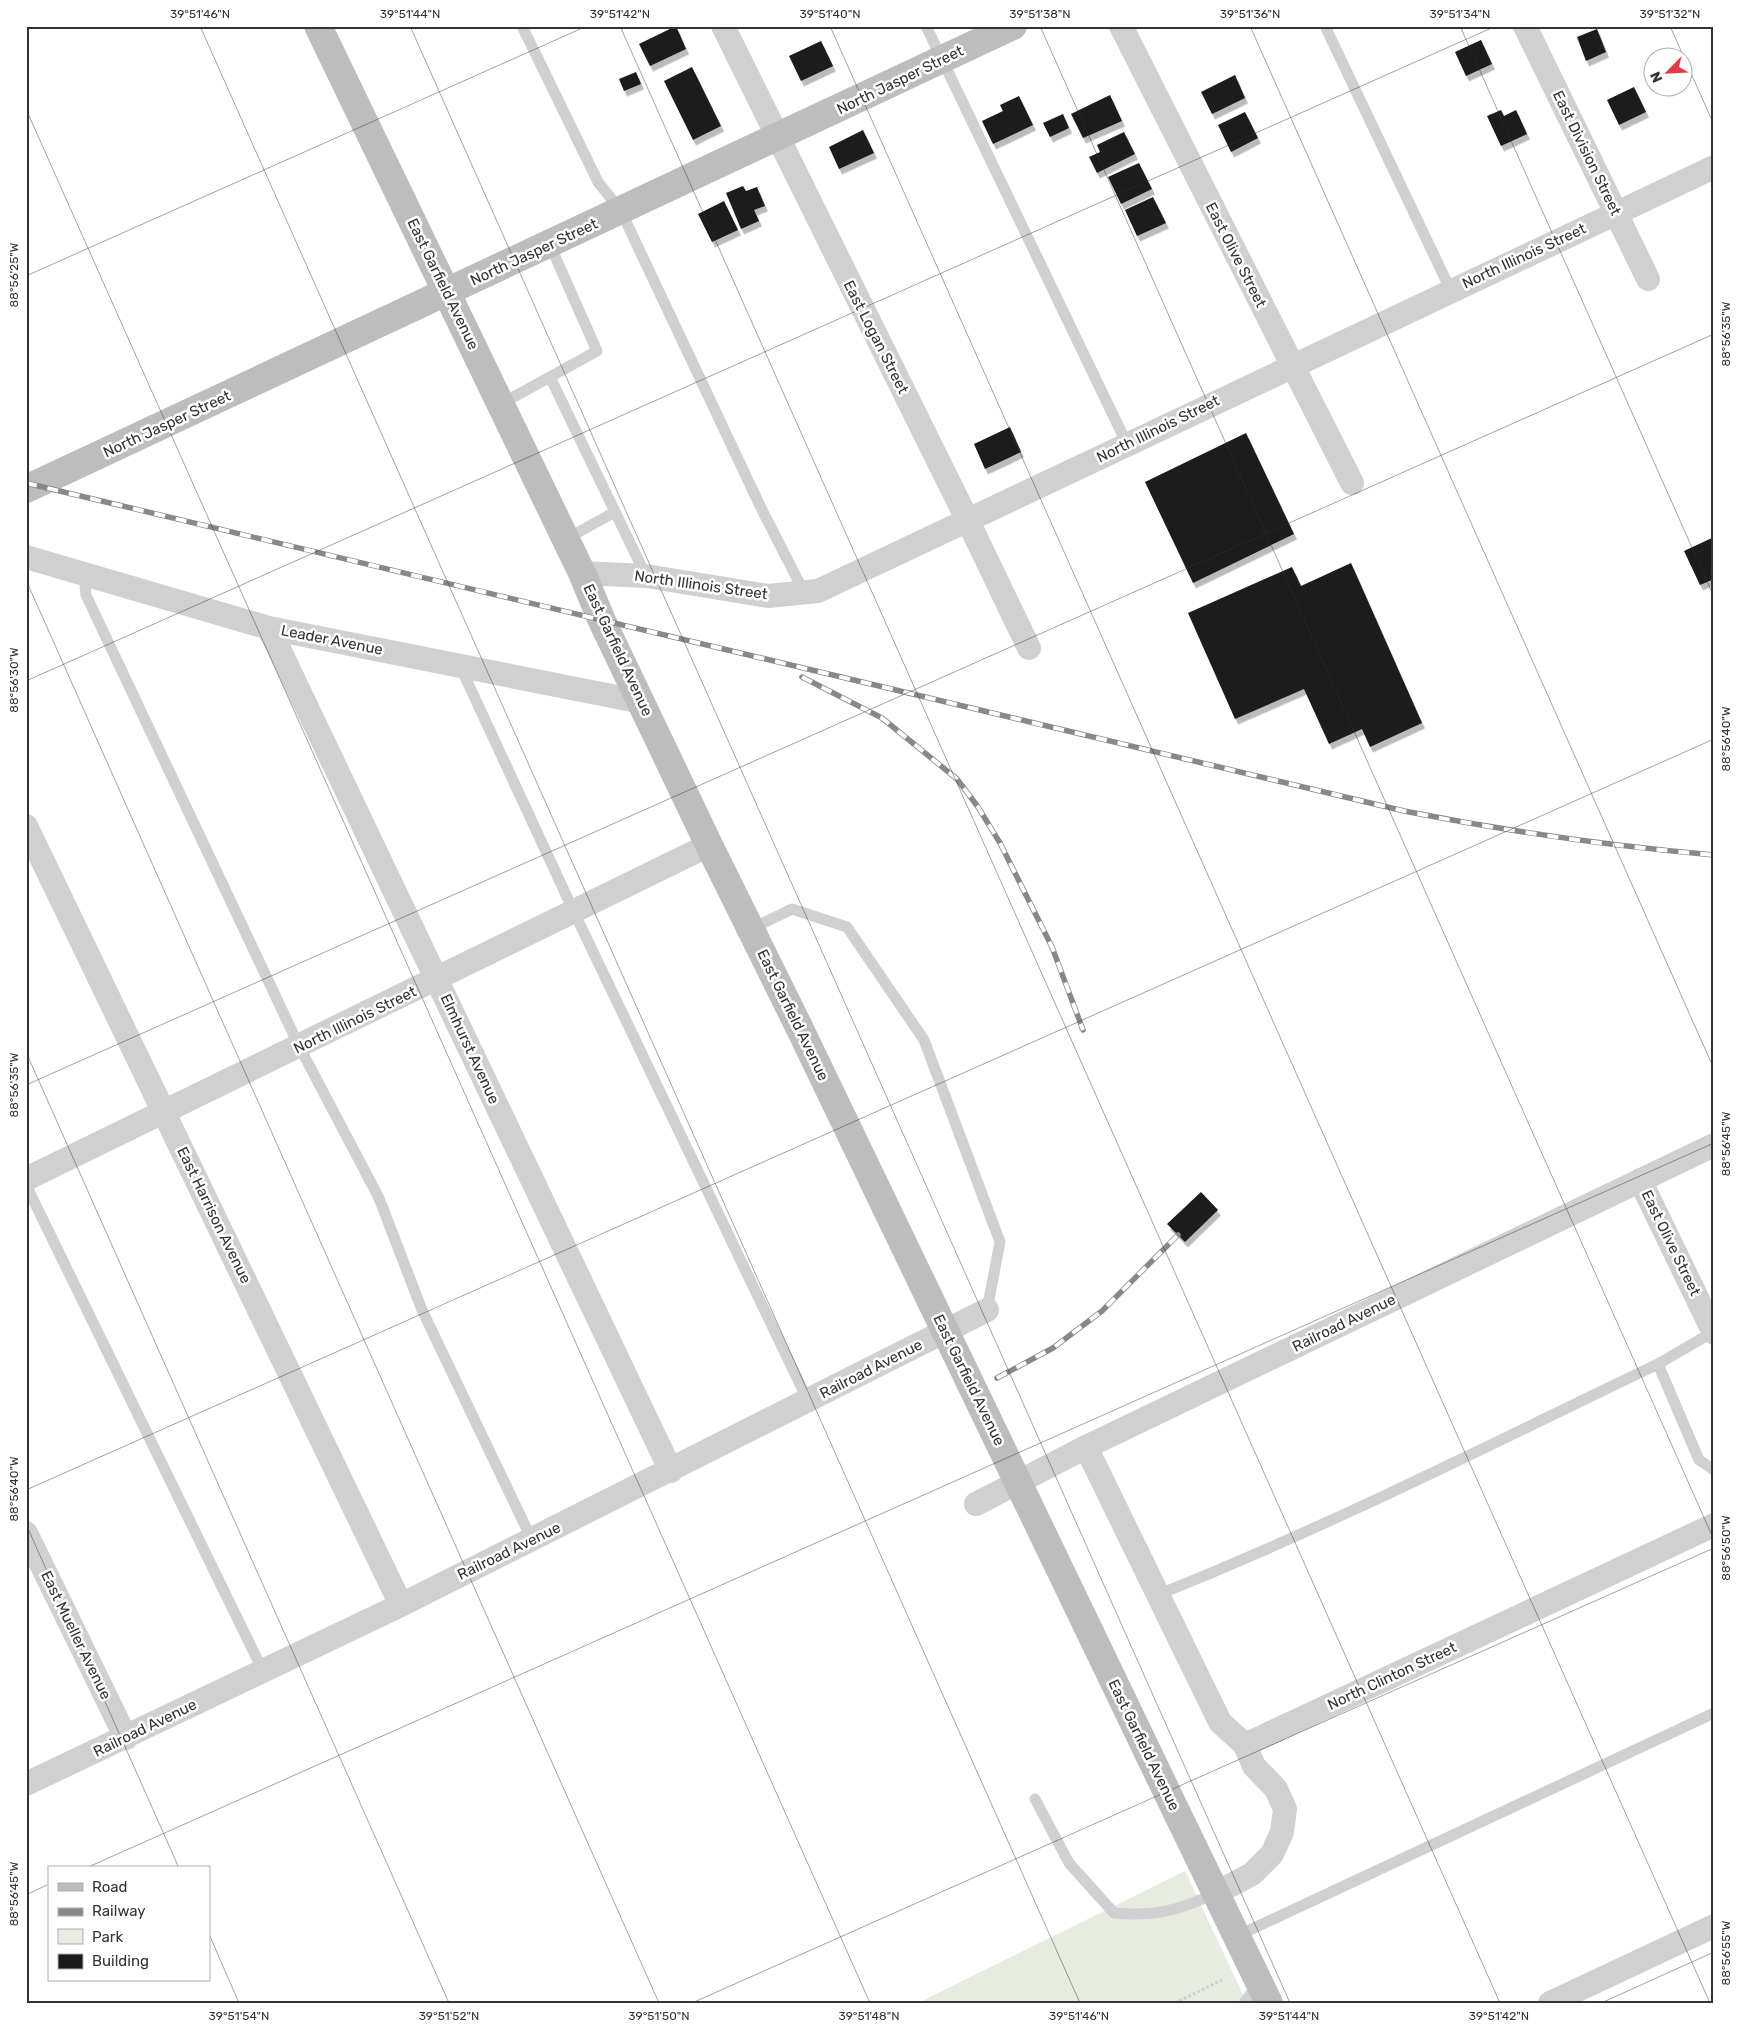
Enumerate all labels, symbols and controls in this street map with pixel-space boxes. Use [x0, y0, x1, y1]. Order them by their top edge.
text: 39°51'46"N [170, 7, 230, 21]
text: 39°51'44"N [380, 7, 440, 21]
text: 39°51'42"N [590, 7, 650, 21]
text: 39°51'40"N [800, 7, 860, 21]
text: 39°51'38"N [1009, 7, 1071, 21]
text: 39°51'36"N [1220, 7, 1280, 21]
text: 39°51'34"N [1430, 7, 1490, 21]
text: 39°51'32"N [1640, 7, 1700, 21]
street label: North Jasper Street [834, 41, 966, 118]
north arrow [1642, 48, 1692, 98]
text: N [1647, 69, 1666, 85]
street label: East Division Street [1549, 88, 1625, 218]
street label: East Olive Street [1202, 199, 1270, 311]
street label: East Garfield Avenue [403, 215, 483, 353]
street label: North Jasper Street [467, 215, 601, 289]
street label: North Illinois Street [1459, 219, 1589, 293]
text: 88°56'25"W [7, 242, 21, 307]
street label: East Logan Street [840, 277, 912, 397]
text: 88°56'35"W [1719, 301, 1733, 366]
street label: North Jasper Street [100, 387, 234, 461]
street label: North Illinois Street [1094, 391, 1222, 467]
street label: North Illinois Street [633, 567, 769, 603]
street label: East Garfield Avenue [579, 581, 657, 719]
street label: Leader Avenue [279, 621, 385, 659]
text: 88°56'30"W [7, 647, 21, 713]
text: 88°56'40"W [1719, 706, 1733, 772]
street label: East Garfield Avenue [753, 946, 833, 1084]
street label: North Illinois Street [291, 982, 419, 1058]
street label: Elmhurst Avenue [437, 991, 503, 1107]
text: 88°56'35"W [7, 1052, 21, 1117]
text: 88°56'45"W [1719, 1111, 1733, 1176]
street label: East Harrison Avenue [173, 1144, 255, 1286]
street label: East Olive Street [1638, 1187, 1704, 1299]
street label: Railroad Avenue [1289, 1290, 1399, 1356]
street label: East Garfield Avenue [929, 1311, 1009, 1449]
street label: Railroad Avenue [817, 1335, 925, 1403]
text: 88°56'40"W [7, 1456, 21, 1522]
text: 88°56'50"W [1719, 1515, 1733, 1581]
street label: Railroad Avenue [454, 1518, 564, 1584]
street label: East Mueller Avenue [37, 1568, 115, 1702]
street label: North Clinton Street [1325, 1638, 1459, 1714]
street label: East Garfield Avenue [1104, 1676, 1184, 1814]
street label: Railroad Avenue [90, 1695, 200, 1761]
text: 88°56'45"W [7, 1861, 21, 1926]
legend [48, 1866, 210, 1982]
text: Road [92, 1878, 128, 1896]
text: Railway [92, 1902, 146, 1920]
text: 88°56'55"W [1719, 1920, 1733, 1985]
text: Park [92, 1928, 123, 1946]
text: Building [92, 1952, 149, 1970]
text: 39°51'54"N [209, 2009, 269, 2023]
text: 39°51'52"N [419, 2009, 479, 2023]
text: 39°51'50"N [628, 2009, 690, 2023]
text: 39°51'48"N [839, 2009, 899, 2023]
text: 39°51'46"N [1049, 2009, 1109, 2023]
text: 39°51'44"N [1259, 2009, 1319, 2023]
text: 39°51'42"N [1469, 2009, 1529, 2023]

